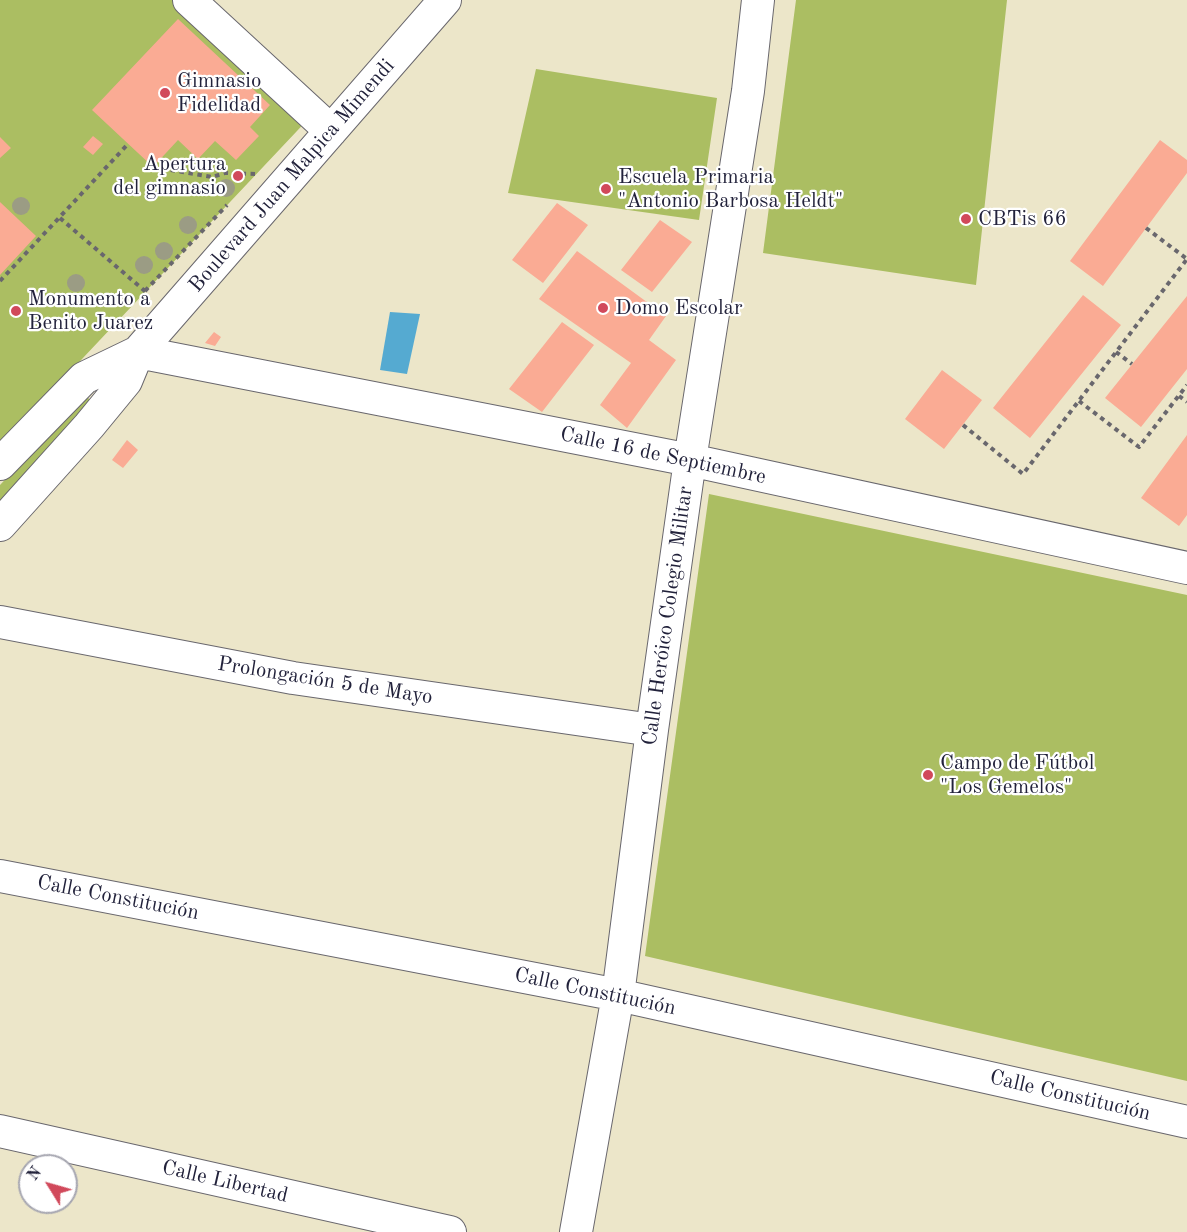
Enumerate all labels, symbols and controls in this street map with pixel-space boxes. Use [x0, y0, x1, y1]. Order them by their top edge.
street label: Boulevard Juan Malpica Mimendi [184, 54, 400, 298]
place label: Gimnasio Fidelidad [177, 68, 261, 118]
marker: Gimnasio Fidelidad [158, 86, 172, 100]
place label: Apertura del gimnasio [113, 151, 226, 201]
place label: Escuela Primaria "Antonio Barbosa Heldt" [618, 164, 843, 214]
marker: Apertura del gimnasio [231, 169, 245, 183]
marker: Escuela Primaria "Antonio Barbosa Heldt" [599, 182, 613, 196]
place label: CBTis 66 [978, 206, 1067, 232]
marker: CBTis 66 [959, 212, 973, 226]
place label: Monumento a Benito Juarez [28, 286, 153, 336]
place label: Domo Escolar [615, 295, 743, 321]
marker: Domo Escolar [596, 301, 610, 315]
marker: Monumento a Benito Juarez [9, 304, 23, 318]
street label: Calle 16 de Septiembre [558, 422, 768, 490]
street label: Calle Heróico Colegio Militar [637, 485, 699, 747]
street label: Prolongación 5 de Mayo [216, 652, 434, 710]
place label: Campo de Fútbol "Los Gemelos" [940, 750, 1094, 800]
marker: Campo de Fútbol "Los Gemelos" [921, 768, 935, 782]
street label: Calle Constitución [35, 870, 201, 926]
street label: Calle Constitución [512, 963, 678, 1021]
street label: Calle Constitución [987, 1065, 1153, 1127]
north arrow [18, 1154, 78, 1214]
street label: Calle Libertad [159, 1155, 291, 1209]
text: N [25, 1165, 45, 1184]

